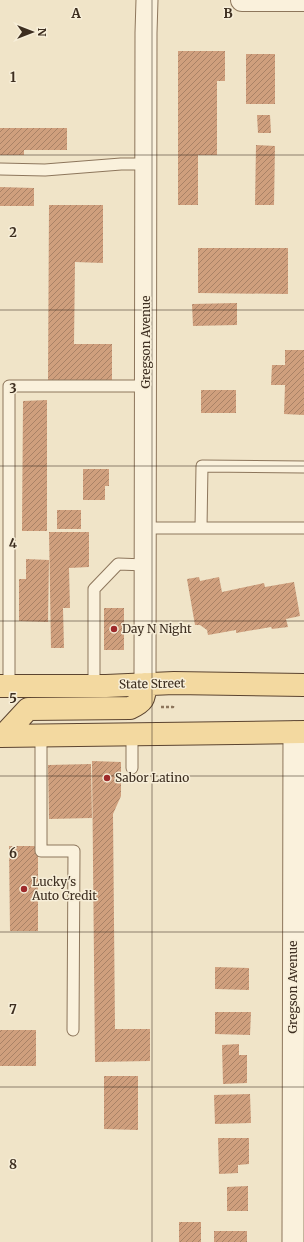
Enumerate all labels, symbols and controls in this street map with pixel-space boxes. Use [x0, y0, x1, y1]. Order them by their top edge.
text: A [70, 5, 81, 22]
text: B [223, 5, 233, 22]
north arrow [12, 12, 52, 52]
text: N [35, 28, 49, 37]
text: 1 [10, 69, 16, 86]
text: 2 [9, 224, 17, 241]
street label: Gregson Avenue [138, 296, 153, 388]
text: 3 [9, 380, 17, 397]
text: 4 [9, 535, 18, 552]
place label: Day N Night [122, 621, 192, 636]
marker: Day N Night [109, 624, 119, 634]
street label: State Street [119, 675, 185, 692]
text: 5 [9, 690, 17, 707]
place label: Sabor Latino [115, 770, 189, 785]
marker: Sabor Latino [102, 773, 112, 783]
text: 6 [9, 845, 17, 862]
place label: Lucky's Auto Credit [31, 874, 97, 903]
marker: Lucky's Auto Credit [19, 884, 29, 894]
street label: Gregson Avenue [285, 941, 300, 1033]
text: 7 [9, 1001, 17, 1018]
text: 8 [9, 1156, 17, 1173]

